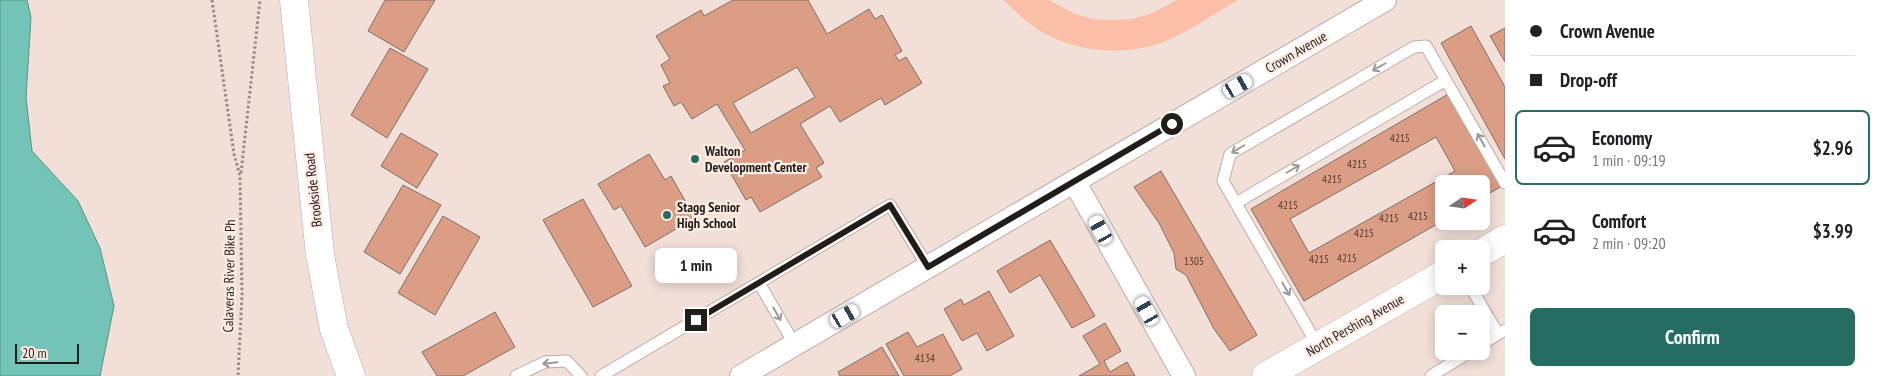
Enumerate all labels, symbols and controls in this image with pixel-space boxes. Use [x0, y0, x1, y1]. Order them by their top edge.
text: Crown Avenue [1560, 19, 1655, 43]
street label: Crown Avenue [1262, 27, 1330, 77]
one-way arrow [1372, 63, 1386, 73]
text: Drop-off [1560, 68, 1617, 92]
car [1221, 72, 1254, 100]
route start [1161, 113, 1183, 135]
icon: car [1532, 125, 1577, 170]
text: Economy [1592, 126, 1652, 150]
house number: 4215 [1390, 131, 1410, 145]
one-way arrow [1475, 134, 1485, 148]
text: $2.96 [1813, 136, 1853, 160]
place label: Walton Development Center [704, 142, 807, 176]
one-way arrow [1232, 144, 1246, 154]
text: 1 min · 09:19 [1592, 150, 1666, 170]
street label: Brookside Road [300, 152, 326, 228]
marker: Walton Development Center [689, 153, 701, 165]
house number: 4215 [1347, 157, 1367, 171]
one-way arrow [1285, 164, 1300, 174]
house number: 4215 [1322, 172, 1342, 186]
north arrow [1435, 175, 1490, 230]
map controls [1435, 175, 1490, 360]
place label: Stagg Senior High School [677, 198, 741, 232]
house number: 4215 [1278, 198, 1298, 212]
icon: car [1532, 208, 1577, 253]
marker: Stagg Senior High School [661, 209, 673, 221]
house number: 4215 [1408, 209, 1428, 223]
text: Comfort [1592, 209, 1646, 233]
house number: 4215 [1379, 211, 1399, 225]
car [1087, 213, 1114, 247]
street label: Calaveras River Bike Ph [219, 219, 239, 333]
text: $3.99 [1813, 219, 1853, 243]
house number: 4215 [1354, 226, 1374, 240]
text: 2 min · 09:20 [1592, 233, 1666, 253]
button: + [1435, 240, 1490, 295]
callout: 1 min [655, 248, 737, 282]
house number: 4215 [1337, 251, 1357, 265]
house number: 4215 [1309, 252, 1329, 266]
house number: 1305 [1184, 254, 1204, 268]
text: 1 min [680, 255, 712, 275]
one-way arrow [1281, 282, 1291, 296]
street label: North Pershing Avenue [1303, 290, 1407, 360]
car [1133, 294, 1160, 328]
car [828, 302, 861, 330]
button: − [1435, 305, 1490, 360]
one-way arrow [772, 306, 782, 320]
button: Confirm [1530, 308, 1855, 366]
route end [685, 309, 707, 331]
scale bar [15, 341, 79, 364]
text: 20 m [22, 344, 47, 362]
house number: 4134 [915, 351, 935, 365]
one-way arrow [543, 358, 559, 367]

